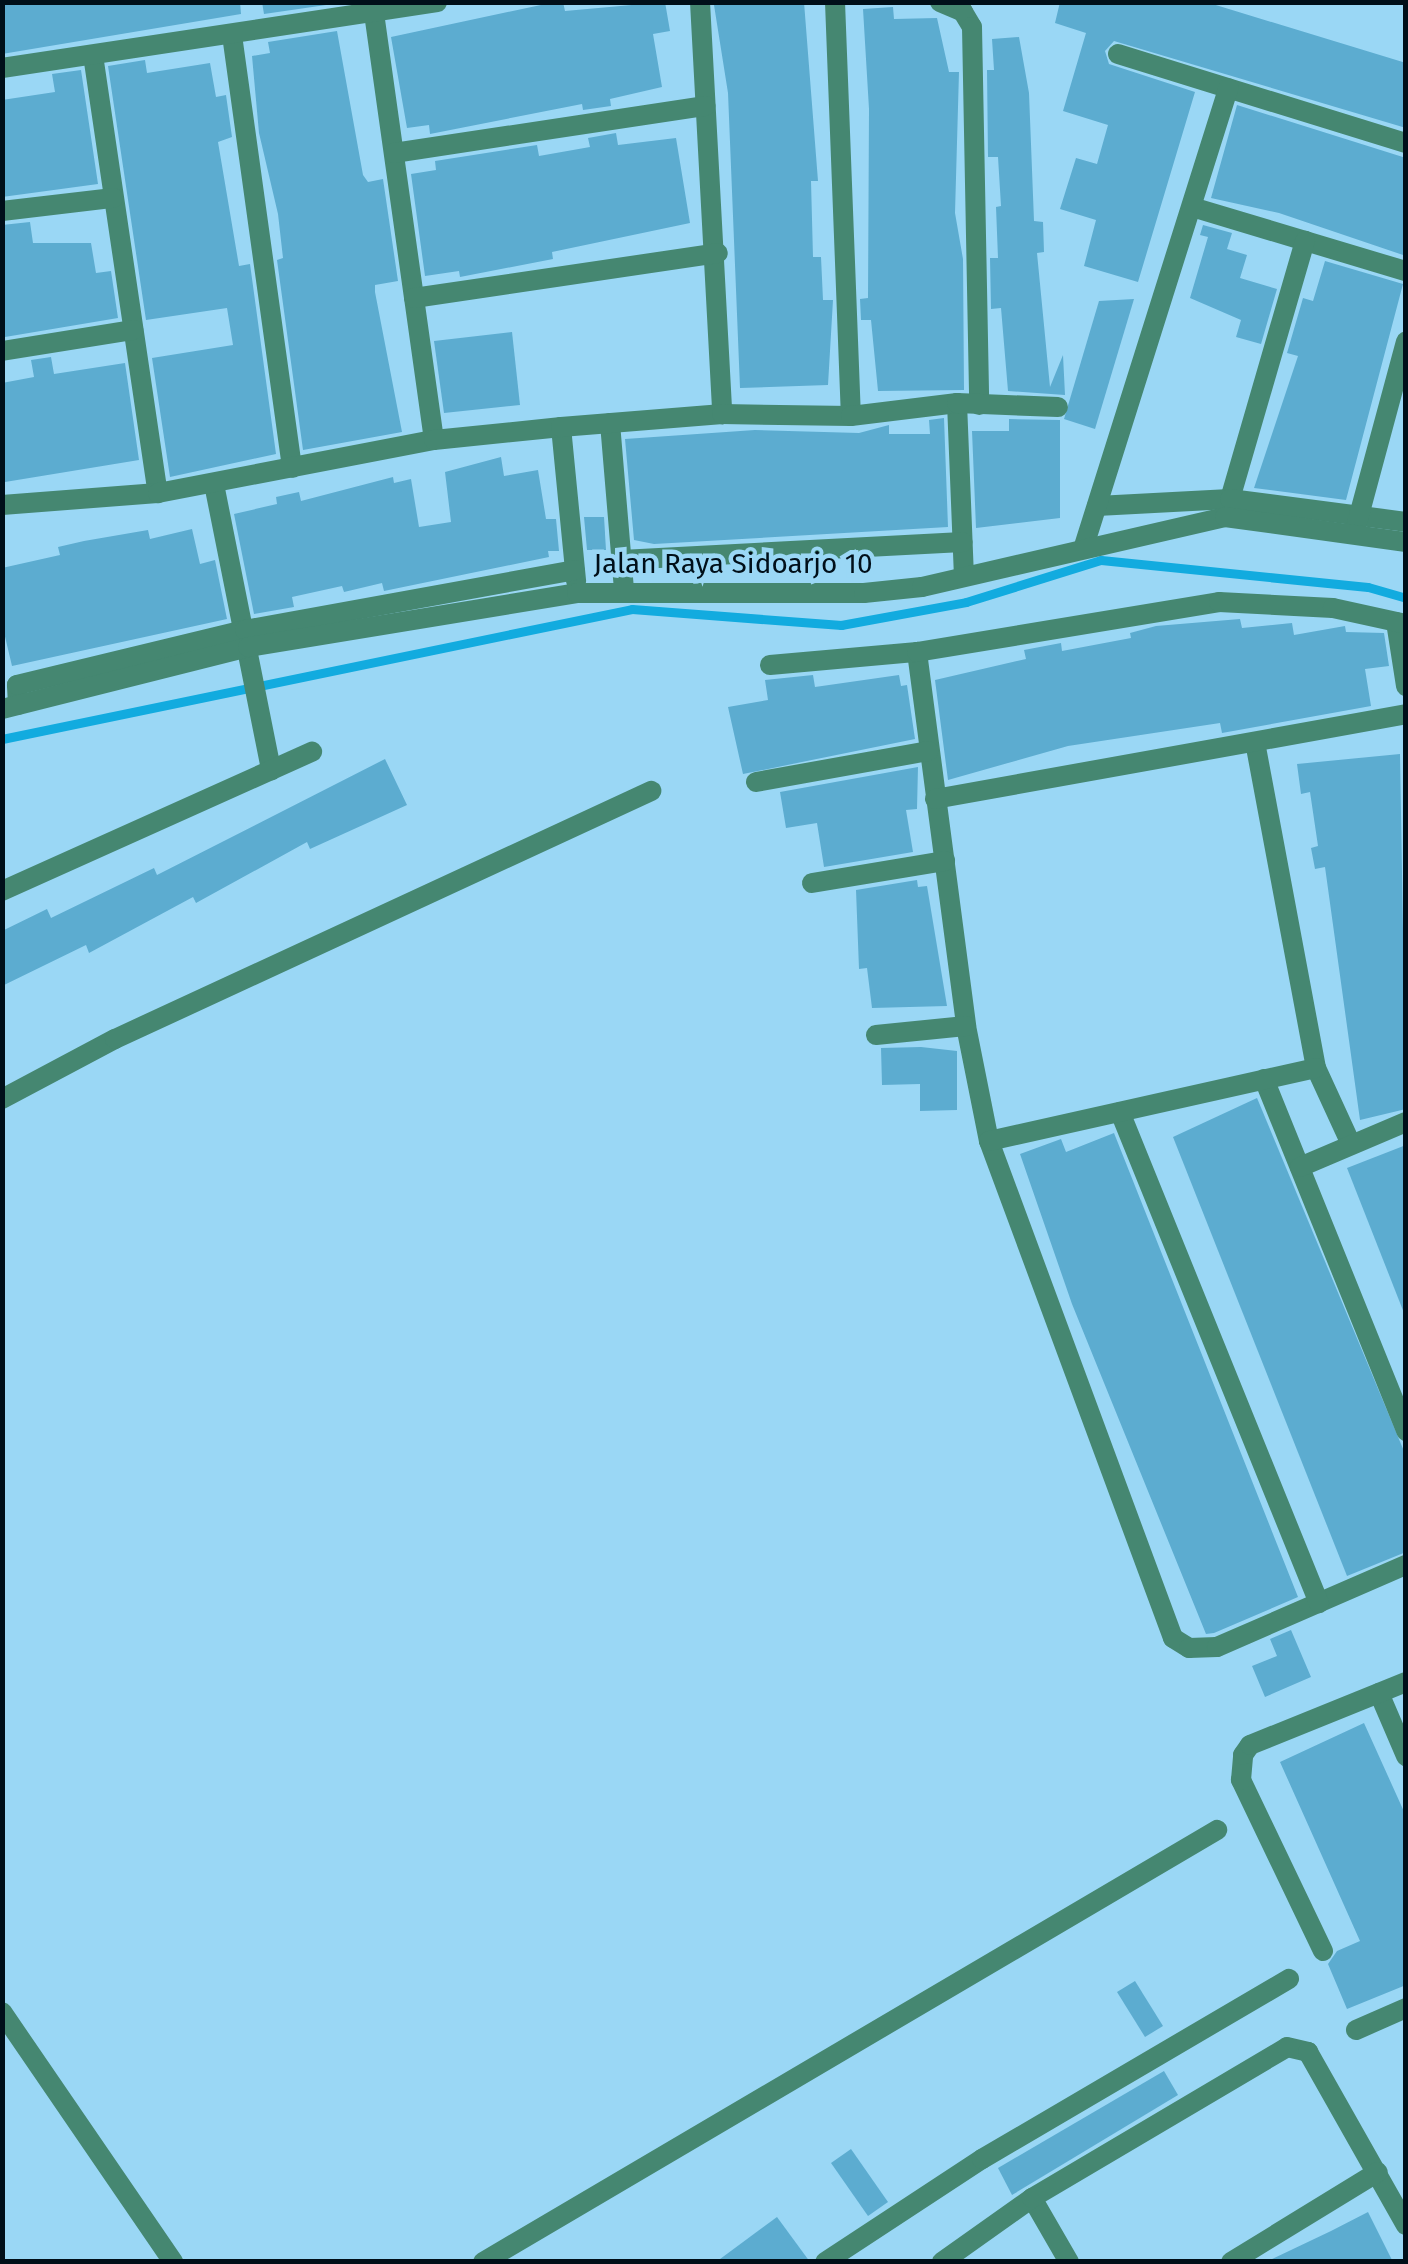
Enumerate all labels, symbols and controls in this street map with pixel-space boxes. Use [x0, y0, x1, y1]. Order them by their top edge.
street label: Jalan Raya Sidoarjo 10 [593, 547, 873, 581]

